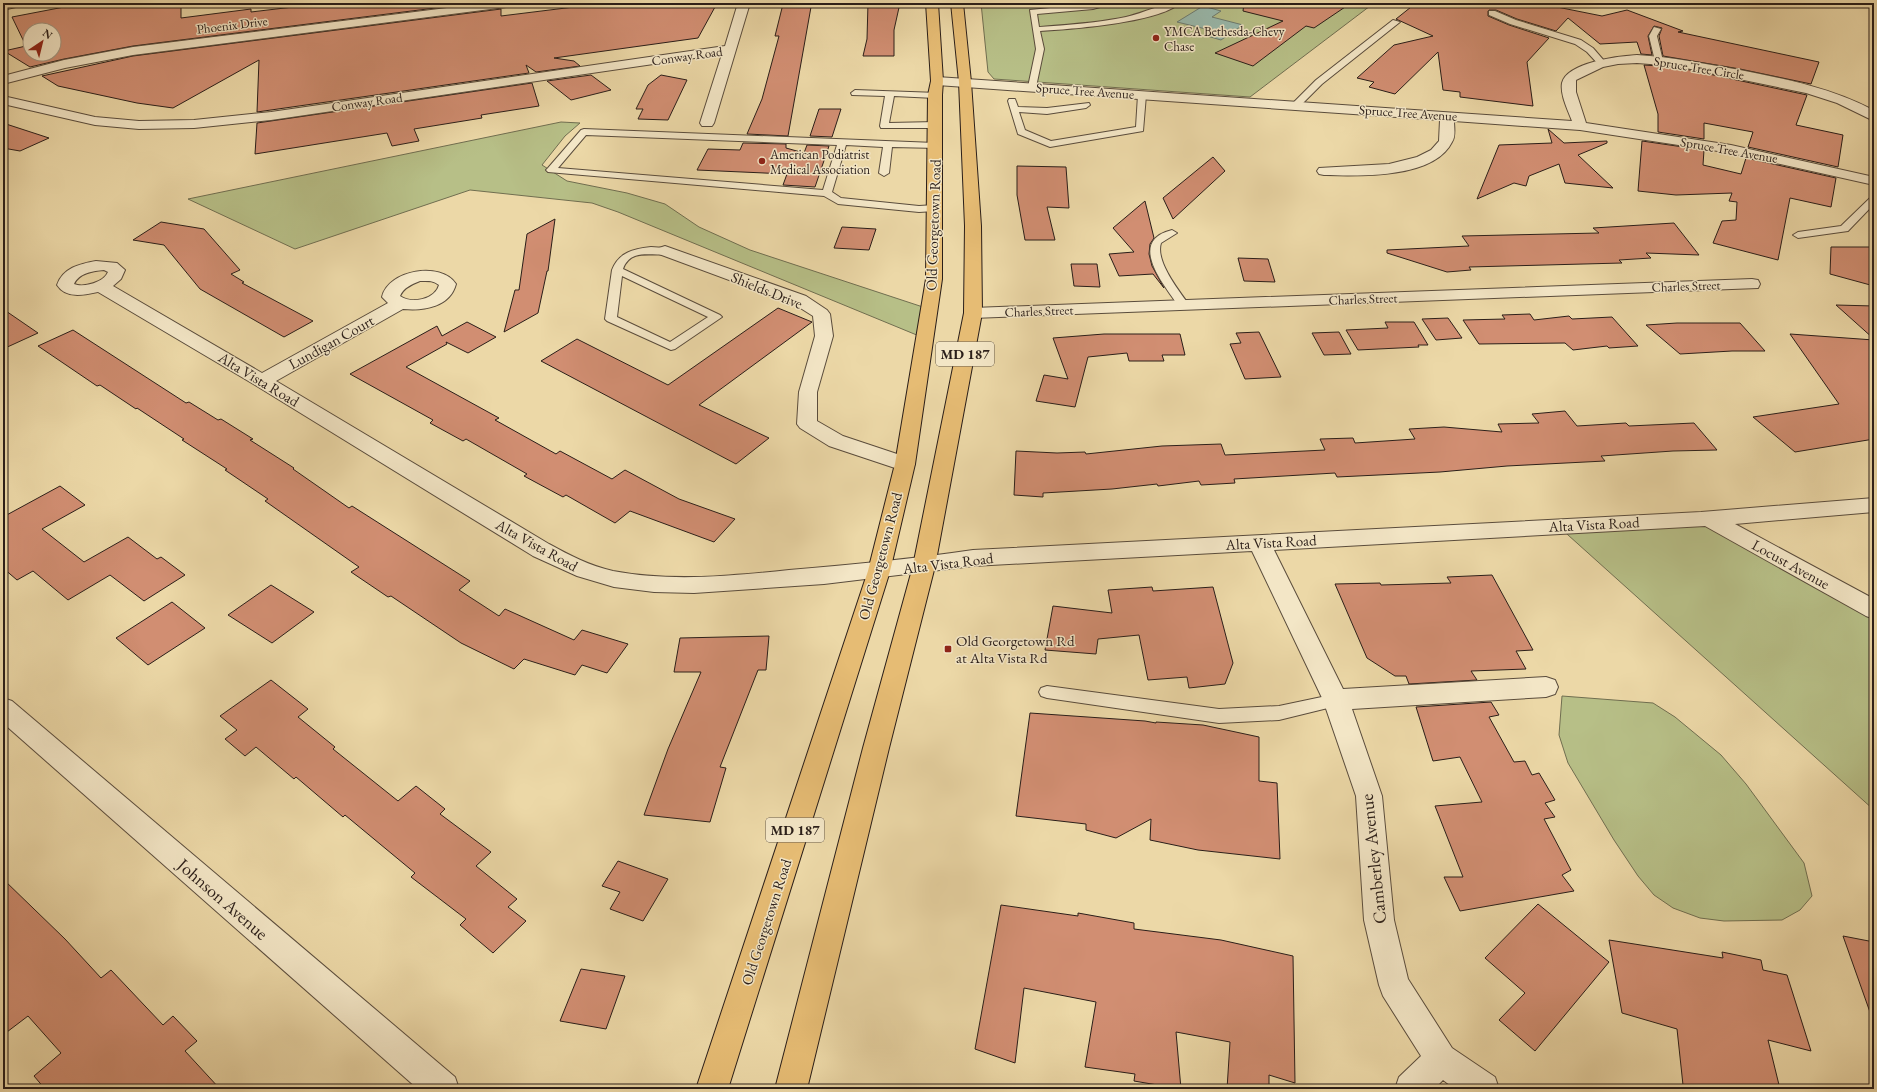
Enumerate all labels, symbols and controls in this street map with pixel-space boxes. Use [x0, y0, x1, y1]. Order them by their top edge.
street label: Phoenix Drive [196, 12, 268, 38]
north arrow [22, 22, 62, 62]
place label: YMCA Bethesda-Chevy Chase [1164, 23, 1285, 55]
text: N [40, 26, 55, 42]
marker: YMCA Bethesda-Chevy Chase [1151, 33, 1161, 43]
street label: Conway Road [650, 43, 724, 69]
street label: Spruce Tree Circle [1653, 52, 1745, 84]
street label: Spruce Tree Avenue [1035, 79, 1135, 103]
street label: Conway Road [330, 89, 404, 115]
street label: Spruce Tree Avenue [1358, 101, 1458, 125]
street label: Spruce Tree Avenue [1679, 133, 1779, 167]
place label: American Podiatrist Medical Association [769, 146, 870, 178]
marker: American Podiatrist Medical Association [757, 156, 767, 166]
street label: Old Georgetown Road [921, 159, 945, 291]
street label: Shields Drive [729, 267, 806, 313]
street label: Charles Street [1651, 276, 1721, 296]
street label: Charles Street [1328, 289, 1398, 309]
street label: Charles Street [1004, 301, 1074, 321]
street label: Lundigan Court [285, 311, 377, 373]
road number: MD 187 [936, 342, 994, 366]
street label: Alta Vista Road [214, 347, 303, 411]
street label: Old Georgetown Road [854, 490, 906, 622]
street label: Alta Vista Road [1547, 512, 1640, 536]
street label: Alta Vista Road [492, 514, 582, 576]
street label: Alta Vista Road [1224, 530, 1317, 554]
street label: Locust Avenue [1749, 535, 1833, 593]
street label: Alta Vista Road [901, 548, 995, 578]
place label: Old Georgetown Rd at Alta Vista Rd [956, 631, 1075, 667]
marker: Old Georgetown Rd at Alta Vista Rd [943, 644, 953, 654]
street label: Camberley Avenue [1355, 793, 1391, 925]
road number: MD 187 [766, 818, 824, 842]
street label: Johnson Avenue [171, 852, 273, 945]
street label: Old Georgetown Road [737, 856, 795, 988]

